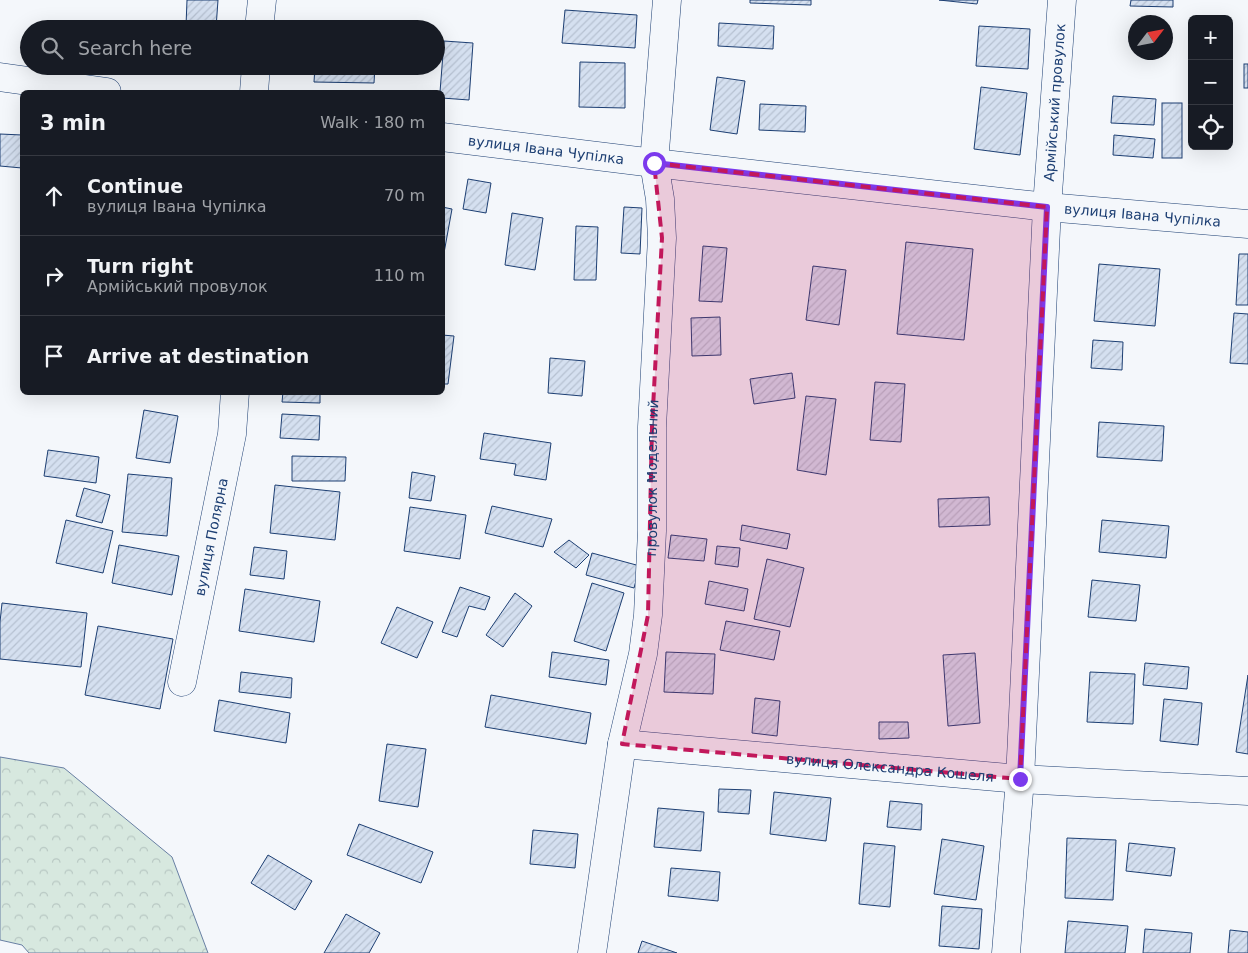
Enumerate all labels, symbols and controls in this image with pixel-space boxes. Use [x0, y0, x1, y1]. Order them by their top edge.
north arrow [1128, 15, 1173, 60]
map controls [1188, 15, 1233, 150]
button: + [1188, 15, 1233, 60]
search box [20, 20, 445, 75]
street label: Армійський провулок [1041, 23, 1068, 182]
icon: search [38, 34, 66, 62]
text: Search here [78, 37, 192, 59]
button: − [1188, 60, 1233, 105]
button: locate [1188, 105, 1233, 150]
text: 3 min [40, 111, 106, 135]
text: Walk · 180 m [320, 113, 425, 132]
street label: вулиця Івана Чупілка [467, 132, 625, 167]
route start [643, 152, 666, 175]
text: Continue [87, 175, 183, 197]
icon: ahead [40, 182, 68, 210]
text: 70 m [384, 186, 425, 205]
text: вулиця Івана Чупілка [87, 197, 266, 216]
street label: вулиця Івана Чупілка [1064, 200, 1222, 230]
text: Turn right [87, 255, 193, 277]
icon: right [40, 262, 68, 290]
text: 110 m [374, 266, 425, 285]
text: Армійський провулок [87, 277, 268, 296]
icon: arrive [40, 342, 68, 370]
text: Arrive at destination [87, 345, 309, 367]
street label: провулок Модельний [643, 399, 661, 557]
street label: вулиця Полярна [192, 476, 231, 597]
street label: вулиця Олександра Кошеля [785, 750, 995, 785]
route end [1009, 768, 1032, 791]

